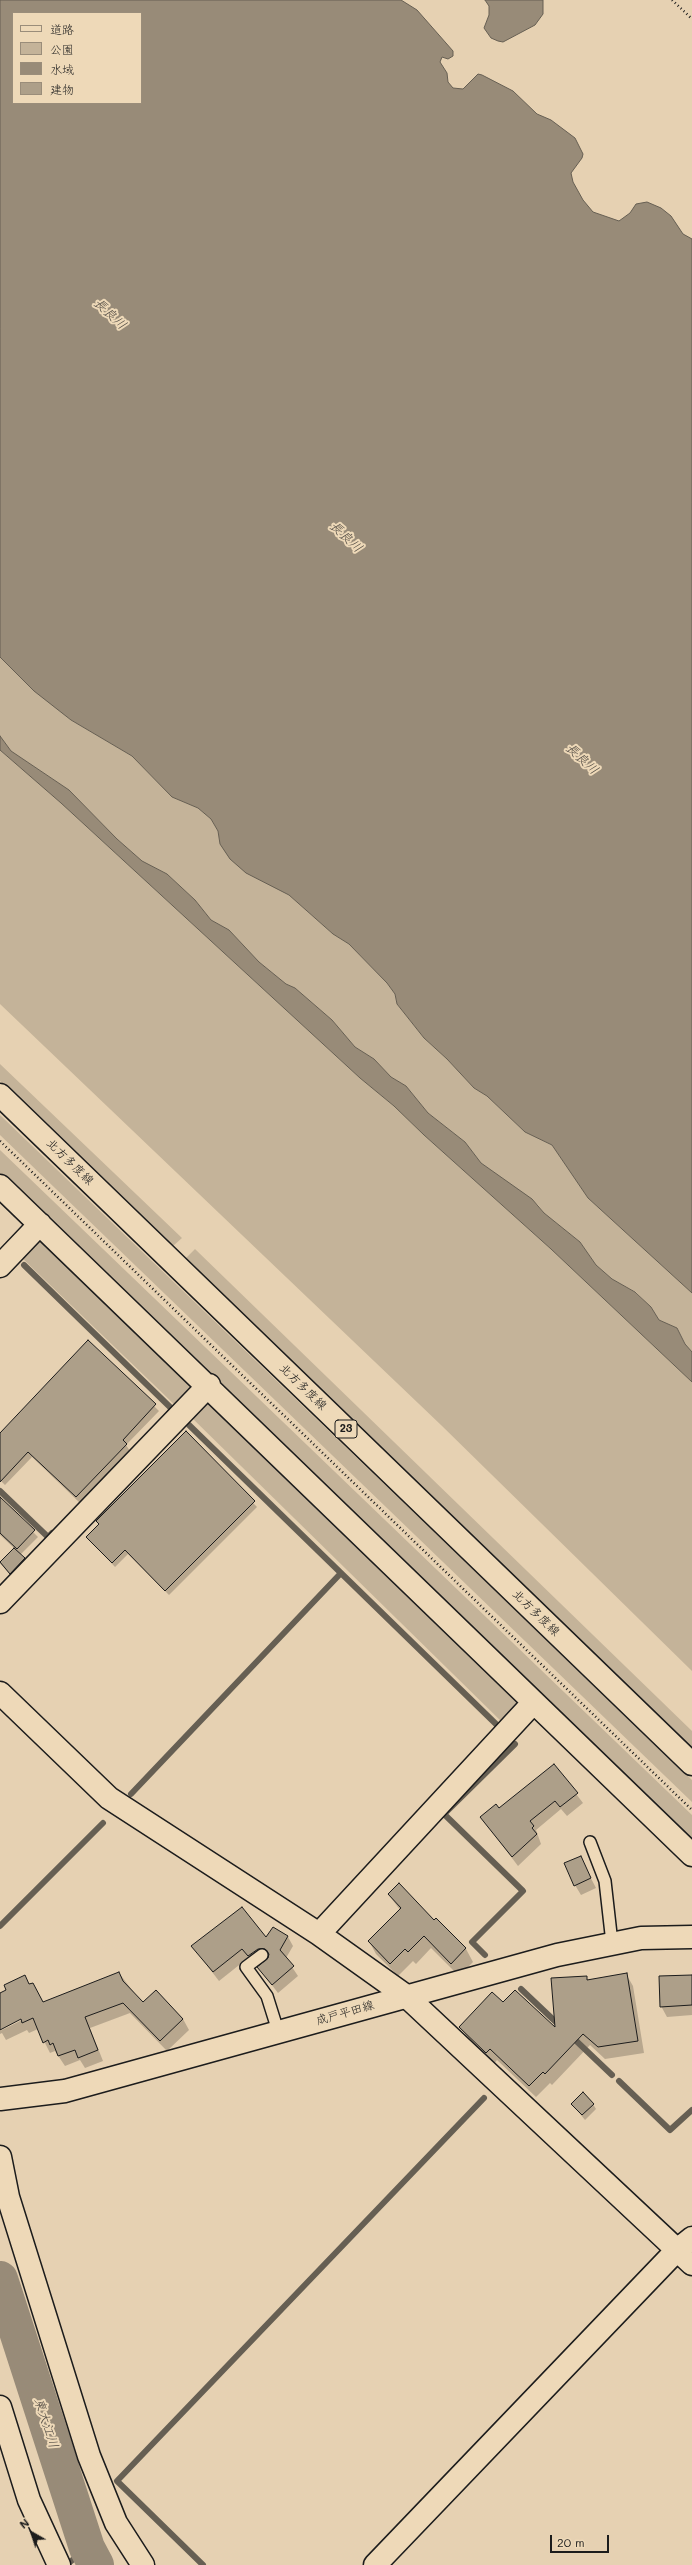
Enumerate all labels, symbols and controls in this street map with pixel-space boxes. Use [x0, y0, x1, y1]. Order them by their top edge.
legend [12, 12, 142, 104]
text: 道路 [50, 21, 74, 37]
text: 公園 [50, 41, 74, 57]
text: 水域 [50, 61, 74, 77]
text: 建物 [50, 81, 74, 97]
water label: 長良川 [90, 295, 130, 333]
water label: 長良川 [326, 518, 366, 556]
water label: 長良川 [562, 740, 602, 778]
street label: 北方多度線 [43, 1136, 97, 1188]
street label: 北方多度線 [276, 1361, 330, 1413]
road number: 23 [335, 1420, 357, 1438]
street label: 北方多度線 [509, 1587, 563, 1639]
street label: 成戸平田線 [314, 1998, 376, 2028]
water label: 東大江川 [31, 2396, 61, 2450]
north arrow [12, 2513, 52, 2553]
text: N [16, 2515, 32, 2532]
scale bar [552, 2527, 611, 2553]
text: 20 m [557, 2534, 585, 2550]

